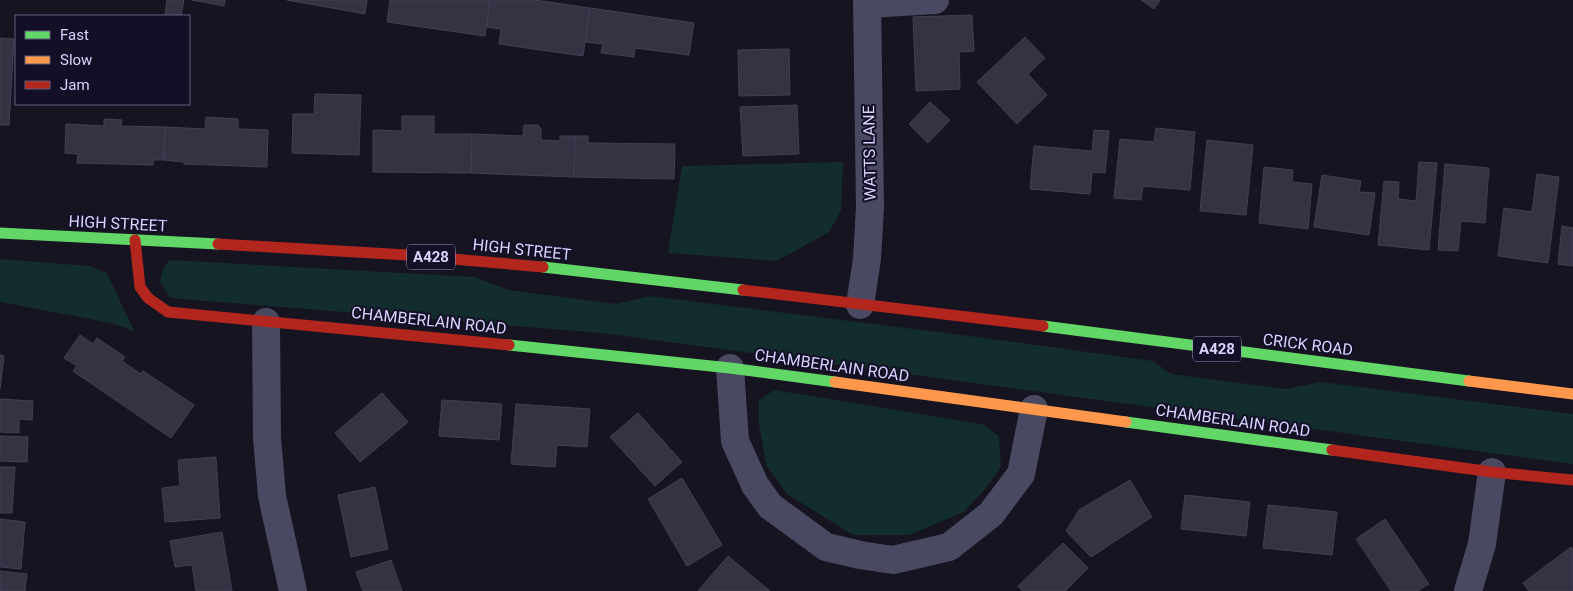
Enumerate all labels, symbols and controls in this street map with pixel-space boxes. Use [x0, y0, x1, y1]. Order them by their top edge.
legend [15, 15, 190, 105]
text: Fast [60, 26, 89, 44]
text: Slow [60, 51, 92, 69]
text: Jam [60, 76, 90, 94]
street label: WATTS LANE [859, 105, 880, 201]
street label: HIGH STREET [68, 211, 168, 236]
street label: HIGH STREET [472, 235, 573, 264]
road number: A428 [407, 244, 455, 270]
street label: CHAMBERLAIN ROAD [350, 303, 507, 338]
street label: CRICK ROAD [1262, 330, 1354, 359]
road number: A428 [1193, 336, 1241, 362]
street label: CHAMBERLAIN ROAD [753, 345, 910, 386]
street label: CHAMBERLAIN ROAD [1154, 400, 1311, 441]

